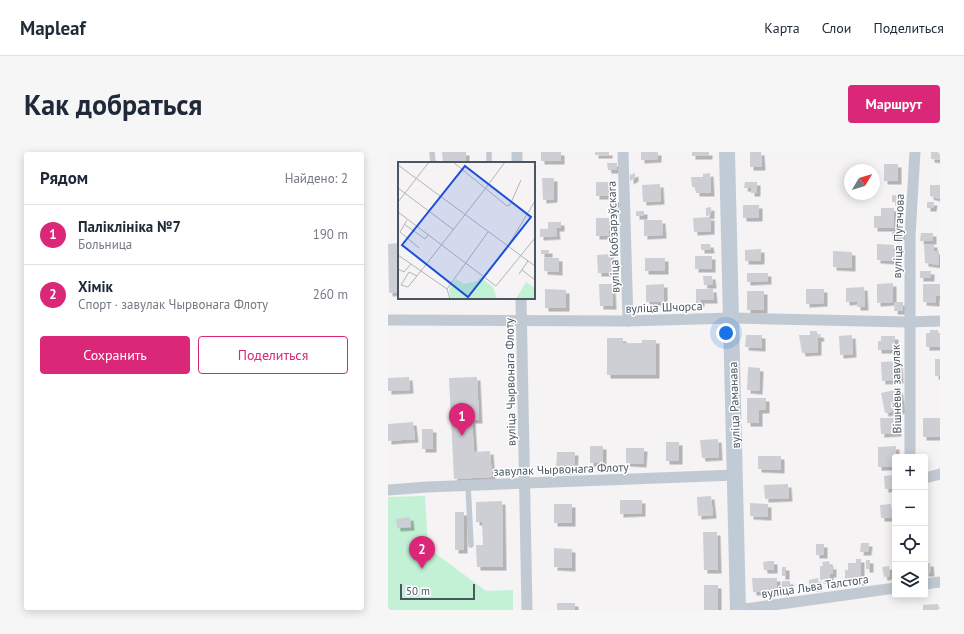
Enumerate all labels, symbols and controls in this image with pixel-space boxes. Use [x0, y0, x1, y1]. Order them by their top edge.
text: Mapleaf [20, 16, 86, 40]
text: Карта [764, 19, 800, 37]
text: Слои [822, 19, 851, 37]
text: Поделиться [873, 19, 944, 37]
button: Маршрут [848, 85, 940, 123]
text: Как добраться [24, 86, 202, 123]
inset map [398, 162, 535, 299]
north arrow [844, 164, 880, 200]
text: Рядом [40, 167, 88, 189]
text: Найдено: 2 [285, 170, 348, 187]
street label: вуліца Кобзарэўскага [604, 181, 622, 293]
street label: вуліца Пугачова [889, 193, 907, 279]
text: Паліклініка №7 [78, 217, 181, 236]
text: 1 [49, 226, 57, 243]
text: 190 m [313, 226, 348, 243]
text: Больница [78, 236, 132, 253]
text: Хімік [78, 277, 113, 296]
text: 2 [49, 286, 57, 303]
text: 260 m [313, 286, 348, 303]
text: Спорт · завулак Чырвонага Флоту [78, 296, 268, 313]
street label: вуліца Шчорса [625, 298, 703, 316]
street label: вуліца Чырвонага Флоту [501, 317, 519, 446]
your location [716, 323, 736, 343]
button: Сохранить [40, 336, 190, 374]
button: Поделиться [198, 336, 348, 374]
street label: Вішнёвы завулак [888, 344, 904, 434]
street label: вуліца Раманава [725, 361, 743, 449]
pin: 1 [449, 403, 475, 436]
map controls [892, 454, 928, 598]
button: + [892, 454, 928, 490]
street label: завулак Чырвонага Флоту [493, 459, 629, 479]
button: − [892, 490, 928, 526]
button: locate [892, 526, 928, 562]
pin: 2 [409, 536, 435, 569]
button: layers [892, 562, 928, 598]
street label: вуліца Льва Талстога [760, 571, 870, 601]
scale bar [400, 582, 475, 601]
text: 50 m [406, 584, 430, 598]

